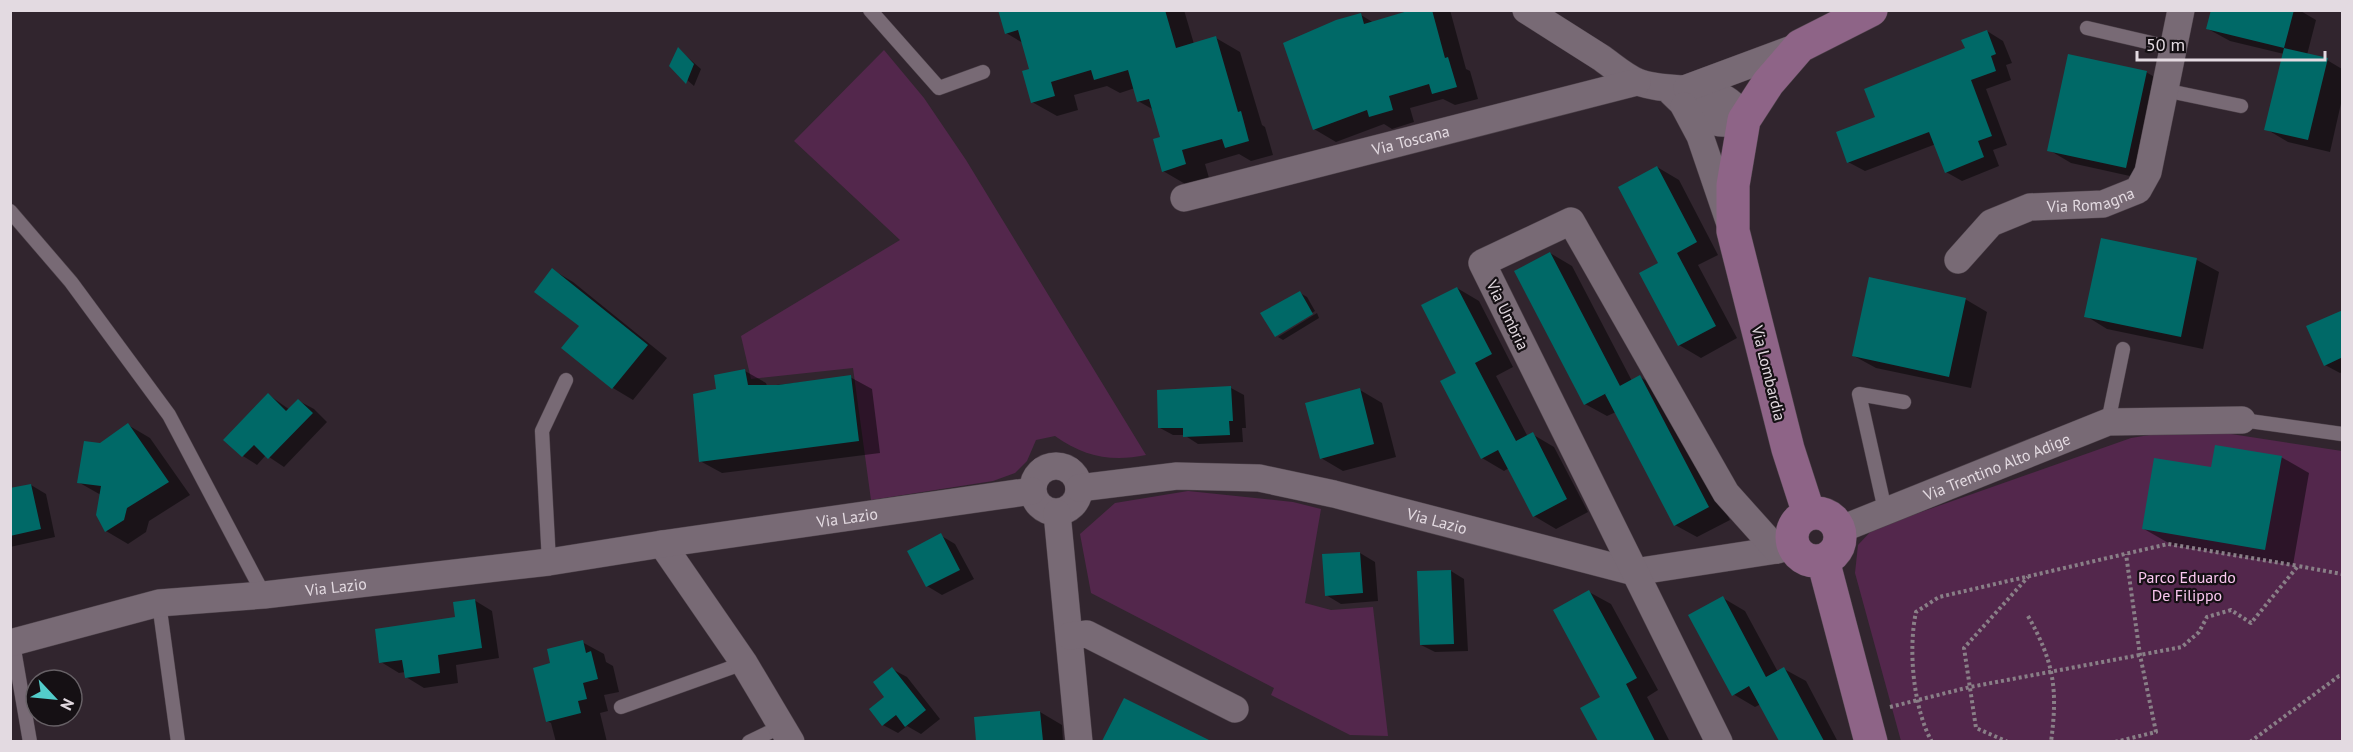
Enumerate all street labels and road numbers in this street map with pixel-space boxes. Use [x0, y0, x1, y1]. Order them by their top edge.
street label: Via Toscana [1369, 120, 1451, 160]
street label: Via Romagna [2045, 183, 2137, 216]
street label: Via Umbria [1482, 276, 1533, 353]
street label: Via Lombardia [1747, 322, 1790, 423]
street label: Via Trentino Alto Adige [1920, 428, 2073, 505]
street label: Via Lazio [814, 503, 879, 532]
street label: Via Lazio [1404, 503, 1469, 538]
street label: Via Lazio [303, 573, 368, 600]

